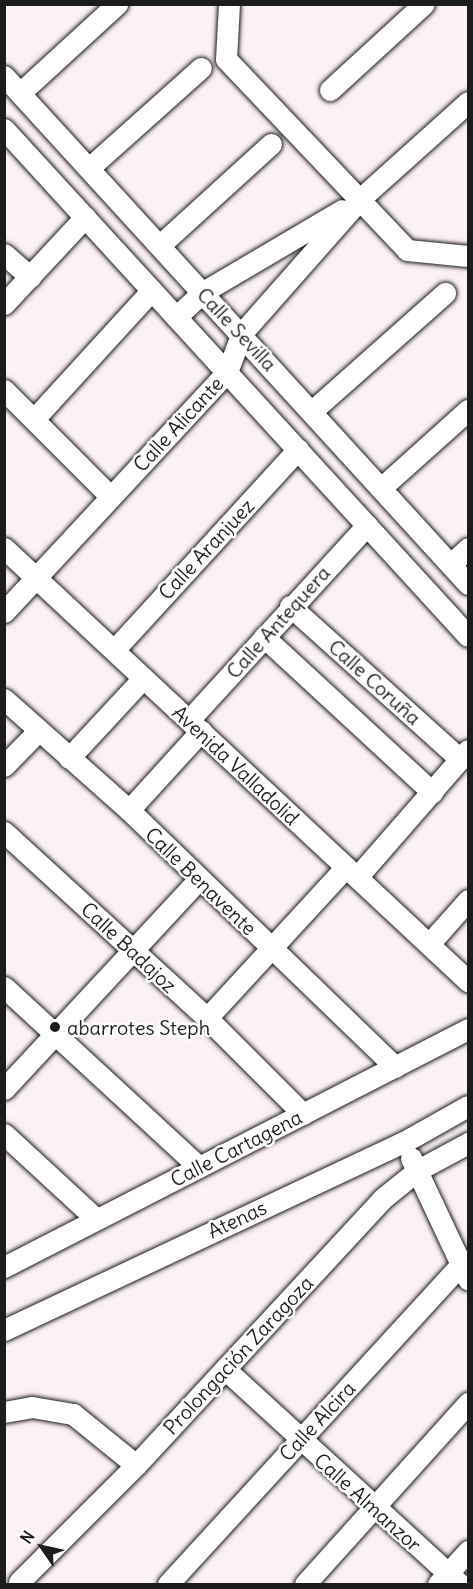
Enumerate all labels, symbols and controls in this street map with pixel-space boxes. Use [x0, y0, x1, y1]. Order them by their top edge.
street label: Calle Sevilla [192, 282, 282, 376]
street label: Calle Alicante [128, 372, 228, 476]
street label: Calle Aranjuez [153, 494, 259, 604]
street label: Calle Antequera [221, 561, 335, 683]
street label: Calle Coruña [324, 634, 426, 730]
street label: Avenida Valladolid [168, 700, 304, 830]
street label: Calle Benavente [141, 822, 261, 940]
street label: Calle Badajoz [76, 897, 182, 997]
place label: abarrotes Steph [67, 1015, 210, 1039]
marker: abarrotes Steph [48, 1020, 62, 1034]
street label: Calle Cartagena [166, 1105, 306, 1191]
street label: Atenas [204, 1195, 270, 1243]
street label: Prolongación Zaragoza [158, 1271, 318, 1439]
street label: Calle Alcira [274, 1376, 360, 1466]
street label: Calle Almanzor [310, 1448, 426, 1556]
north arrow [12, 1517, 72, 1577]
text: N [16, 1527, 38, 1547]

